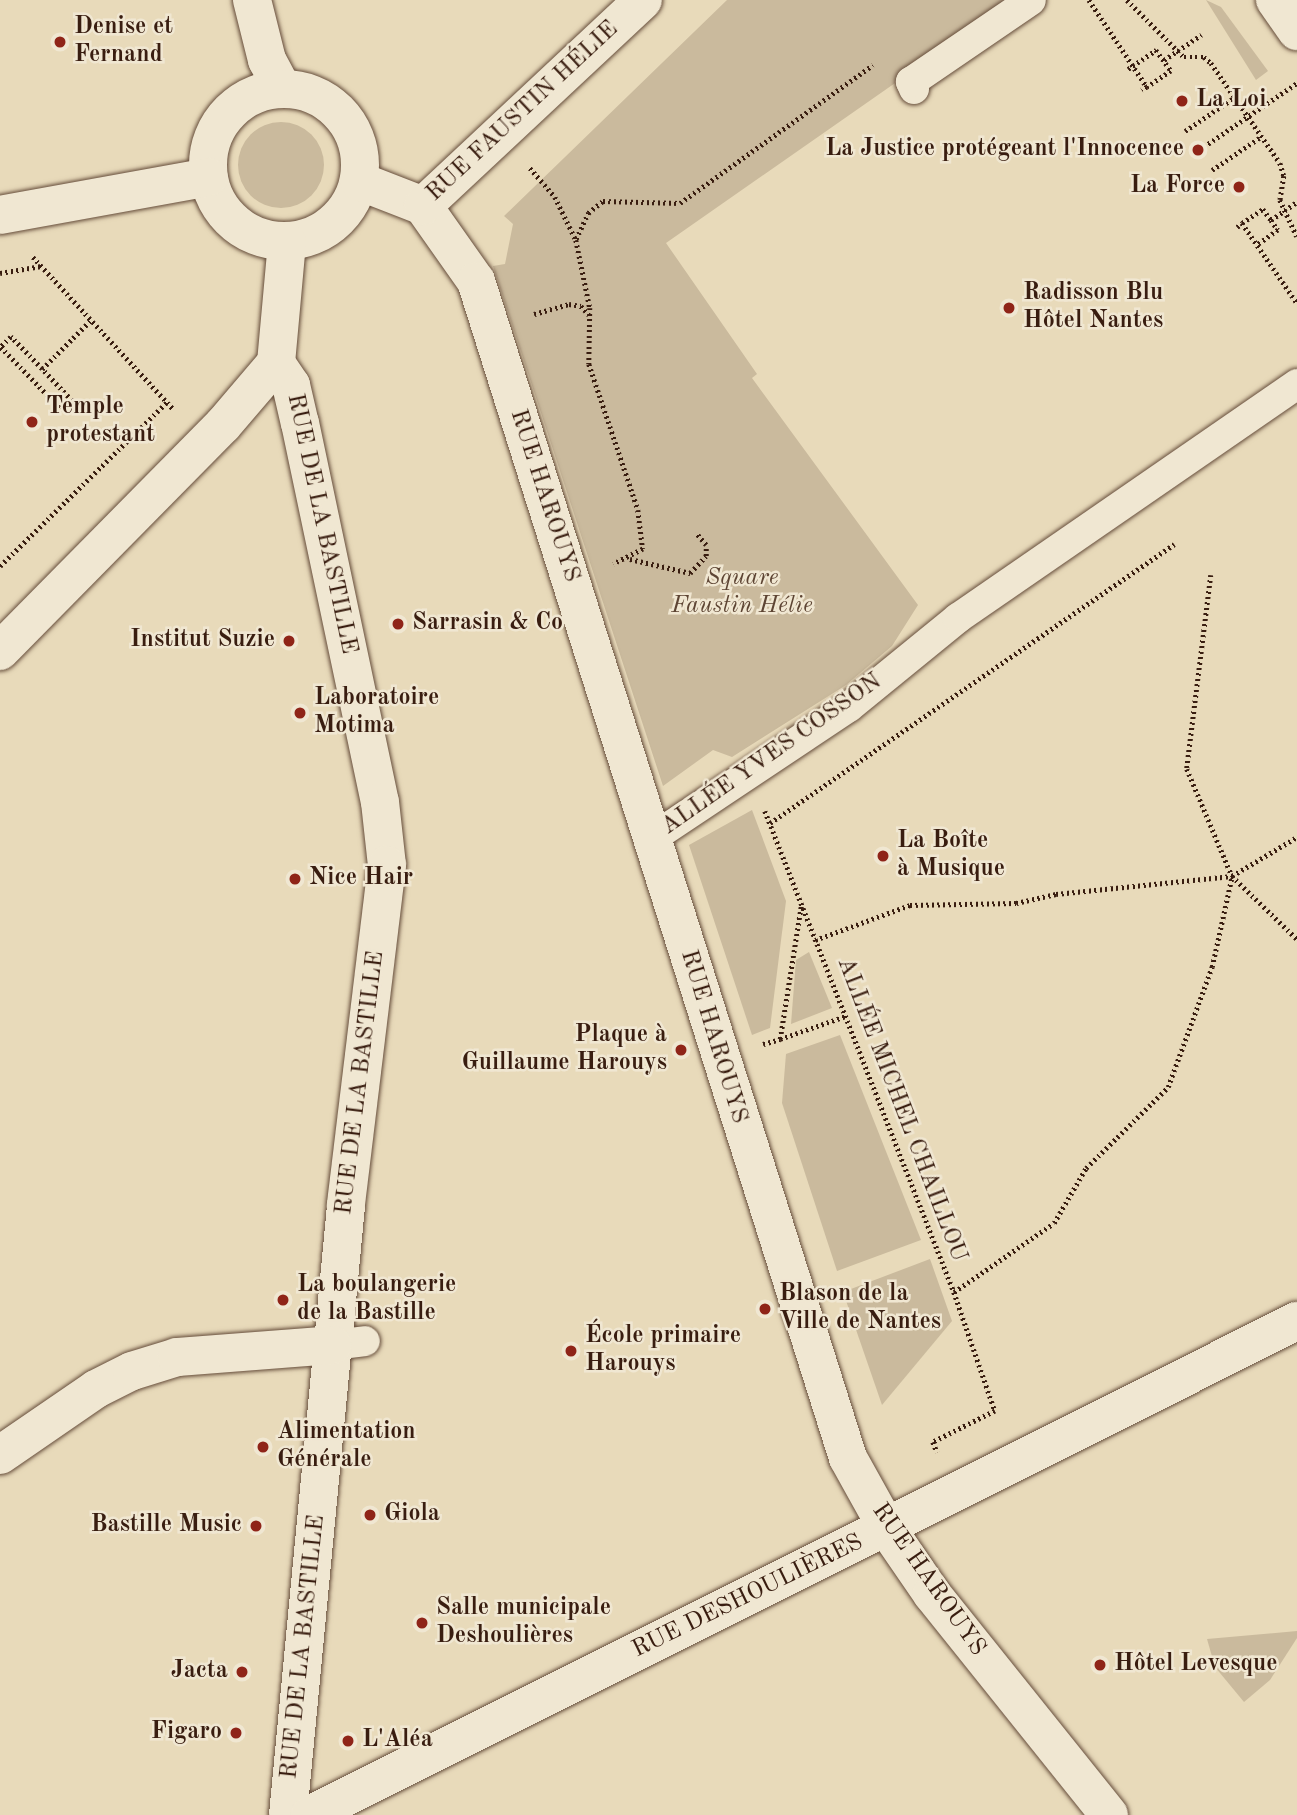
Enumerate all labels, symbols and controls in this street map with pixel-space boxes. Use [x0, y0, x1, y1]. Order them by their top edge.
place label: Denise et Fernand [74, 14, 173, 70]
street label: RUE FAUSTIN HÉLIE [421, 16, 625, 208]
marker: Denise et Fernand [52, 34, 68, 50]
place label: La Loi [1196, 87, 1266, 115]
marker: La Loi [1174, 93, 1190, 109]
place label: La Justice protégeant l'Innocence [825, 136, 1184, 164]
marker: La Justice protégeant l'Innocence [1190, 142, 1206, 158]
place label: La Force [1130, 173, 1225, 201]
marker: La Force [1231, 179, 1247, 195]
place label: Radisson Blu Hôtel Nantes [1023, 280, 1163, 336]
marker: Radisson Blu Hôtel Nantes [1001, 300, 1017, 316]
street label: RUE DE LA BASTILLE [279, 391, 363, 657]
place label: Temple protestant [46, 394, 155, 450]
street label: RUE HAROUYS [503, 406, 585, 586]
marker: Temple protestant [24, 414, 40, 430]
park label: Square Faustin Hélie [671, 565, 813, 621]
place label: Sarrasin & Co [412, 610, 563, 638]
marker: Sarrasin & Co [390, 616, 406, 632]
place label: Institut Suzie [130, 627, 275, 655]
marker: Institut Suzie [281, 633, 297, 649]
street label: ALLÉE YVES COSSON [656, 668, 888, 842]
place label: Laboratoire Motima [314, 685, 439, 741]
marker: Laboratoire Motima [292, 705, 308, 721]
place label: La Boîte à Musique [897, 828, 1005, 884]
marker: La Boîte à Musique [875, 848, 891, 864]
place label: Nice Hair [309, 865, 413, 893]
marker: Nice Hair [287, 871, 303, 887]
street label: RUE HAROUYS [673, 947, 753, 1127]
street label: RUE DE LA BASTILLE [331, 949, 391, 1217]
street label: ALLÉE MICHEL CHAILLOU [829, 954, 973, 1266]
place label: Plaque à Guillaume Harouys [461, 1022, 667, 1078]
marker: Plaque à Guillaume Harouys [673, 1042, 689, 1058]
place label: La boulangerie de la Bastille [297, 1272, 456, 1328]
place label: Blason de la Ville de Nantes [779, 1281, 941, 1337]
marker: La boulangerie de la Bastille [275, 1292, 291, 1308]
marker: Blason de la Ville de Nantes [757, 1301, 773, 1317]
place label: École primaire Harouys [585, 1323, 741, 1379]
marker: École primaire Harouys [563, 1343, 579, 1359]
place label: Alimentation Générale [277, 1419, 416, 1475]
marker: Alimentation Générale [255, 1439, 271, 1455]
street label: RUE HAROUYS [865, 1498, 991, 1662]
place label: Giola [384, 1501, 440, 1529]
marker: Giola [362, 1507, 378, 1523]
place label: Bastille Music [91, 1512, 242, 1540]
street label: RUE DE LA BASTILLE [276, 1513, 332, 1781]
marker: Bastille Music [248, 1518, 264, 1534]
street label: RUE DESHOULIÈRES [628, 1529, 868, 1665]
place label: Salle municipale Deshoulières [436, 1595, 611, 1651]
marker: Salle municipale Deshoulières [414, 1615, 430, 1631]
place label: Hôtel Levesque [1114, 1651, 1278, 1679]
marker: Hôtel Levesque [1092, 1657, 1108, 1673]
place label: Jacta [171, 1658, 228, 1686]
marker: Jacta [234, 1664, 250, 1680]
place label: Figaro [151, 1719, 222, 1747]
marker: Figaro [228, 1725, 244, 1741]
place label: L'Aléa [362, 1727, 433, 1755]
marker: L'Aléa [340, 1733, 356, 1749]

